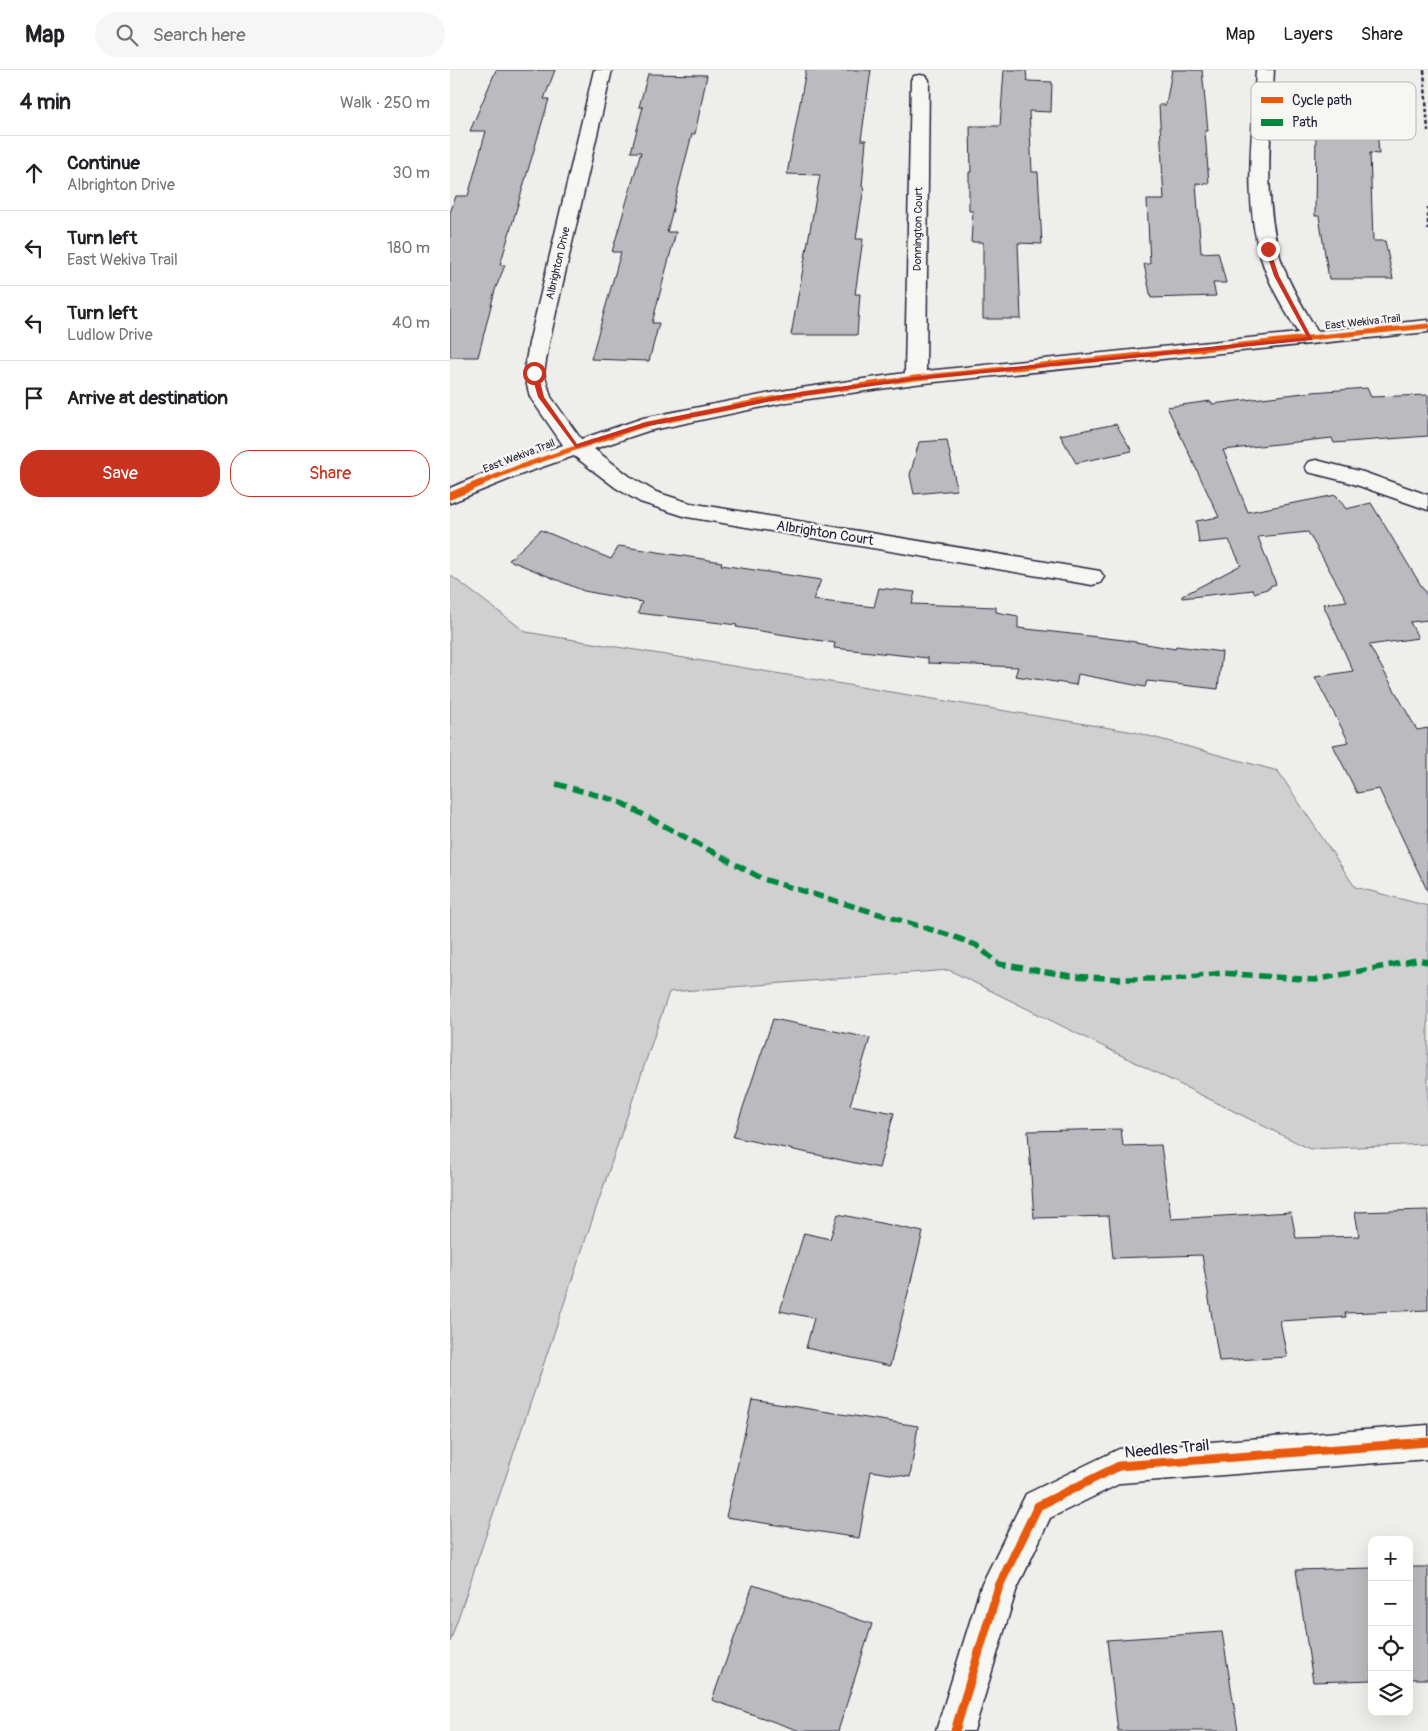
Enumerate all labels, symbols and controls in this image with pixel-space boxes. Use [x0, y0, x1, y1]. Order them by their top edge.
search box [95, 12, 445, 57]
text: Map [25, 20, 65, 49]
icon: search [113, 21, 141, 49]
text: Search here [153, 23, 246, 47]
text: Map [1226, 23, 1255, 46]
text: Layers [1283, 23, 1333, 46]
text: Share [1361, 23, 1403, 46]
legend [1251, 82, 1416, 140]
text: 4 min [20, 89, 71, 116]
text: Cycle path [1292, 92, 1352, 109]
text: Walk · 250 m [340, 93, 430, 113]
text: Path [1292, 114, 1317, 131]
text: Continue [67, 151, 140, 175]
icon: ahead [20, 159, 48, 187]
text: 30 m [392, 163, 430, 183]
text: Albrighton Drive [67, 175, 175, 195]
street label: Donnington Court [911, 186, 925, 271]
street label: Albrighton Drive [543, 225, 573, 301]
text: Turn left [67, 226, 137, 250]
icon: left [20, 234, 48, 262]
text: 180 m [387, 238, 430, 258]
route end [1257, 238, 1280, 261]
text: East Wekiva Trail [67, 250, 178, 270]
text: Turn left [67, 301, 137, 325]
icon: left [20, 309, 48, 337]
street label: East Wekiva Trail [1324, 312, 1402, 332]
text: 40 m [392, 313, 430, 333]
text: Ludlow Drive [67, 325, 153, 345]
route start [523, 362, 546, 385]
icon: arrive [20, 384, 48, 412]
text: Arrive at destination [67, 386, 228, 410]
street label: East Wekiva Trail [481, 436, 557, 476]
button: Save [20, 450, 220, 497]
button: Share [230, 450, 430, 497]
street label: Albrighton Court [775, 517, 875, 549]
street label: Needles Trail [1124, 1435, 1210, 1463]
map controls [1368, 1536, 1413, 1716]
button: + [1368, 1536, 1413, 1581]
button: − [1368, 1581, 1413, 1626]
button: locate [1368, 1626, 1413, 1671]
button: layers [1368, 1671, 1413, 1716]

